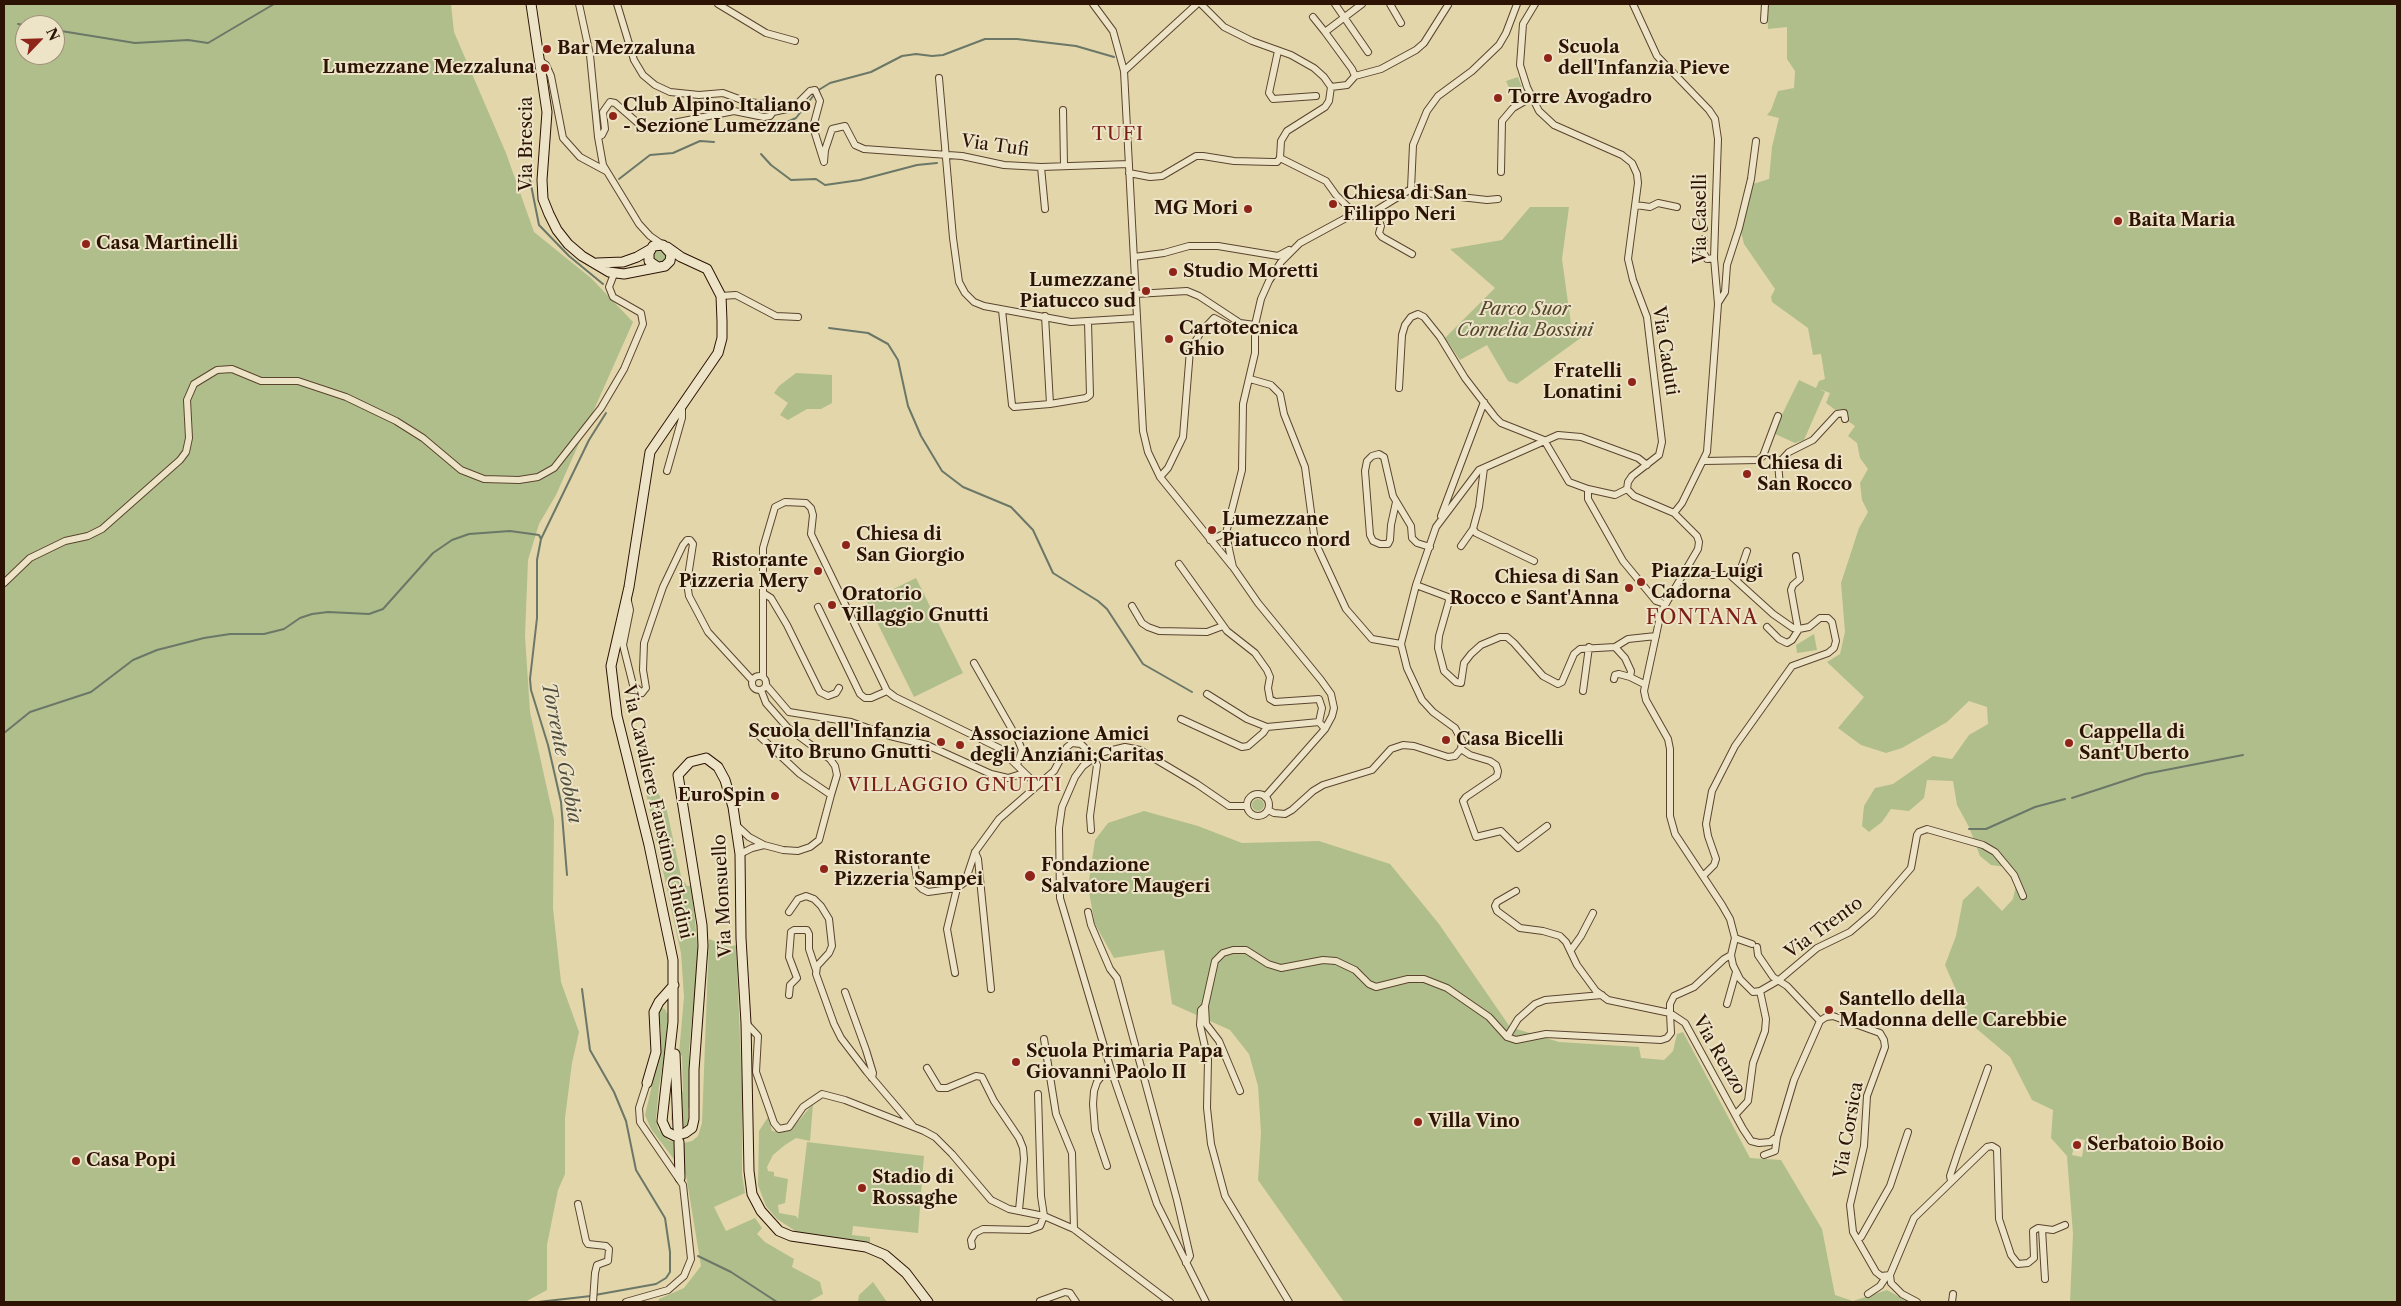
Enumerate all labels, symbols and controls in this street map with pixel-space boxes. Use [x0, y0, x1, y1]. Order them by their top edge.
north arrow [15, 15, 65, 65]
text: N [42, 25, 63, 44]
place label: Scuola dell'Infanzia Pieve [1558, 37, 1730, 80]
place label: Bar Mezzaluna [557, 38, 695, 60]
marker: Bar Mezzaluna [541, 43, 553, 55]
marker: Scuola dell'Infanzia Pieve [1542, 52, 1554, 64]
place label: Lumezzane Mezzaluna [322, 57, 535, 79]
marker: Lumezzane Mezzaluna [539, 62, 551, 74]
place label: Torre Avogadro [1508, 87, 1652, 109]
marker: Torre Avogadro [1492, 92, 1504, 104]
place label: Club Alpino Italiano - Sezione Lumezzane [623, 95, 820, 138]
street label: Via Brescia [516, 97, 538, 191]
marker: Club Alpino Italiano - Sezione Lumezzane [607, 110, 619, 122]
district label: TUFI [1091, 124, 1145, 146]
street label: Via Tufi [960, 131, 1030, 161]
street label: Via Caselli [1690, 174, 1712, 264]
place label: Chiesa di San Filippo Neri [1343, 183, 1467, 225]
place label: MG Mori [1154, 198, 1238, 220]
marker: Chiesa di San Filippo Neri [1327, 198, 1339, 210]
marker: MG Mori [1242, 203, 1254, 215]
place label: Baita Maria [2128, 210, 2235, 232]
marker: Baita Maria [2112, 215, 2124, 227]
place label: Casa Martinelli [96, 233, 238, 255]
marker: Casa Martinelli [80, 238, 92, 250]
place label: Studio Moretti [1183, 261, 1318, 283]
marker: Studio Moretti [1167, 266, 1179, 278]
place label: Lumezzane Piatucco sud [1020, 270, 1136, 312]
marker: Lumezzane Piatucco sud [1140, 285, 1152, 297]
park label: Parco Suor Cornelia Bossini [1457, 299, 1593, 342]
street label: Via Caduti [1647, 305, 1683, 397]
place label: Cartotecnica Ghio [1179, 318, 1298, 360]
marker: Cartotecnica Ghio [1163, 333, 1175, 345]
place label: Fratelli Lonatini [1543, 361, 1622, 404]
marker: Fratelli Lonatini [1626, 376, 1638, 388]
place label: Chiesa di San Rocco [1757, 453, 1852, 496]
marker: Chiesa di San Rocco [1741, 468, 1753, 480]
place label: Lumezzane Piatucco nord [1222, 509, 1351, 552]
place label: Chiesa di San Giorgio [856, 524, 965, 566]
marker: Lumezzane Piatucco nord [1206, 524, 1218, 536]
marker: Chiesa di San Giorgio [840, 539, 852, 551]
place label: Ristorante Pizzeria Mery [679, 550, 808, 592]
place label: Piazza Luigi Cadorna [1651, 561, 1763, 604]
marker: Ristorante Pizzeria Mery [812, 565, 824, 577]
place label: Chiesa di San Rocco e Sant'Anna [1450, 567, 1619, 610]
marker: Piazza Luigi Cadorna [1635, 576, 1647, 588]
marker: Chiesa di San Rocco e Sant'Anna [1623, 582, 1635, 594]
place label: Oratorio Villaggio Gnutti [842, 584, 989, 626]
marker: Oratorio Villaggio Gnutti [826, 599, 838, 611]
district label: FONTANA [1645, 606, 1759, 630]
water label: Torrente Gobbia [536, 681, 586, 825]
street label: Via Cavaliere Faustino Ghidini [617, 683, 697, 941]
place label: Scuola dell'Infanzia Vito Bruno Gnutti [748, 721, 931, 764]
place label: Cappella di Sant'Uberto [2079, 722, 2189, 764]
place label: Associazione Amici degli Anziani;Caritas [970, 724, 1164, 766]
place label: Casa Bicelli [1456, 729, 1564, 751]
marker: Casa Bicelli [1440, 734, 1452, 746]
marker: Scuola dell'Infanzia Vito Bruno Gnutti [935, 736, 947, 748]
marker: Cappella di Sant'Uberto [2063, 737, 2075, 749]
marker: Associazione Amici degli Anziani;Caritas [954, 739, 966, 751]
district label: VILLAGGIO GNUTTI [846, 775, 1064, 797]
place label: EuroSpin [678, 785, 765, 807]
marker: EuroSpin [769, 790, 781, 802]
street label: Via Monsuello [709, 834, 737, 958]
place label: Ristorante Pizzeria Sampei [834, 848, 983, 891]
place label: Fondazione Salvatore Maugeri [1041, 855, 1210, 898]
marker: Ristorante Pizzeria Sampei [818, 863, 830, 875]
marker: Fondazione Salvatore Maugeri [1023, 869, 1037, 883]
street label: Via Trento [1781, 892, 1867, 964]
place label: Santello della Madonna delle Carebbie [1839, 989, 2067, 1032]
marker: Santello della Madonna delle Carebbie [1823, 1004, 1835, 1016]
street label: Via Renzo [1688, 1012, 1750, 1098]
place label: Scuola Primaria Papa Giovanni Paolo II [1026, 1041, 1223, 1084]
marker: Scuola Primaria Papa Giovanni Paolo II [1010, 1056, 1022, 1068]
street label: Via Corsica [1830, 1080, 1868, 1180]
place label: Villa Vino [1428, 1111, 1520, 1133]
marker: Villa Vino [1412, 1116, 1424, 1128]
place label: Serbatoio Boio [2087, 1134, 2224, 1156]
marker: Serbatoio Boio [2071, 1139, 2083, 1151]
place label: Casa Popi [86, 1150, 176, 1172]
marker: Casa Popi [70, 1155, 82, 1167]
place label: Stadio di Rossaghe [872, 1167, 958, 1210]
marker: Stadio di Rossaghe [856, 1182, 868, 1194]

